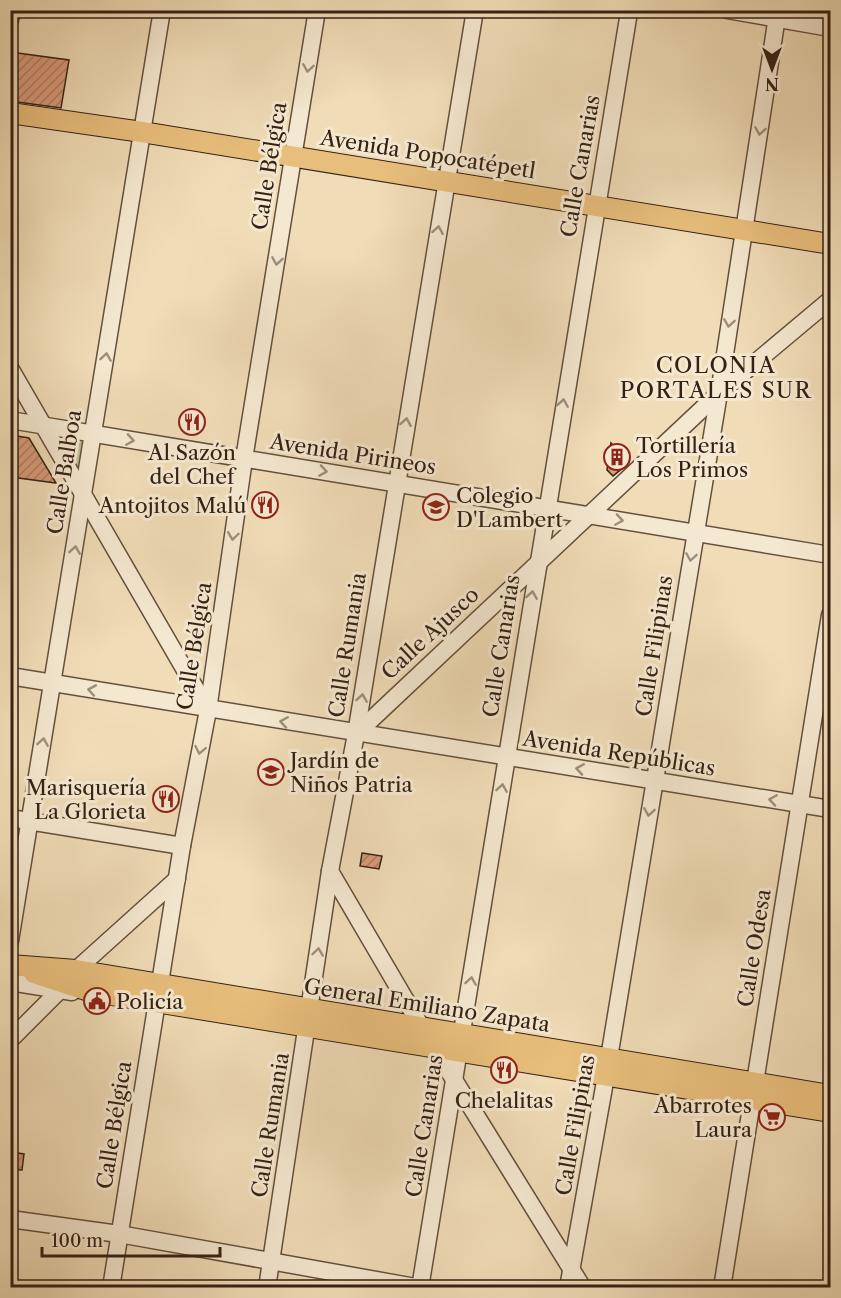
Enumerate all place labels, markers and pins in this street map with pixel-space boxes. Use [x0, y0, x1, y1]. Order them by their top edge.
restaurant icon: Al Sazón del Chef [177, 407, 207, 437]
place label: Tortillería Los Primos [636, 433, 748, 482]
place label: Al Sazón del Chef [147, 440, 237, 489]
building icon: Tortillería Los Primos [602, 442, 632, 472]
place label: Colegio D'Lambert [456, 483, 563, 532]
restaurant icon: Antojitos Malú [250, 490, 280, 520]
school or university icon: Colegio D'Lambert [421, 492, 451, 522]
place label: Antojitos Malú [98, 493, 246, 518]
place label: Jardín de Niños Patria [287, 748, 413, 797]
school or university icon: Jardín de Niños Patria [256, 757, 286, 787]
place label: Marisquería La Glorieta [26, 775, 147, 824]
restaurant icon: Marisquería La Glorieta [151, 784, 181, 814]
public building icon: Policía [82, 986, 112, 1016]
place label: Policía [116, 989, 184, 1014]
restaurant icon: Chelalitas [489, 1055, 519, 1085]
place label: Chelalitas [455, 1088, 553, 1113]
place label: Abarrotes Laura [653, 1093, 753, 1142]
supermarket icon: Abarrotes Laura [757, 1102, 787, 1132]

